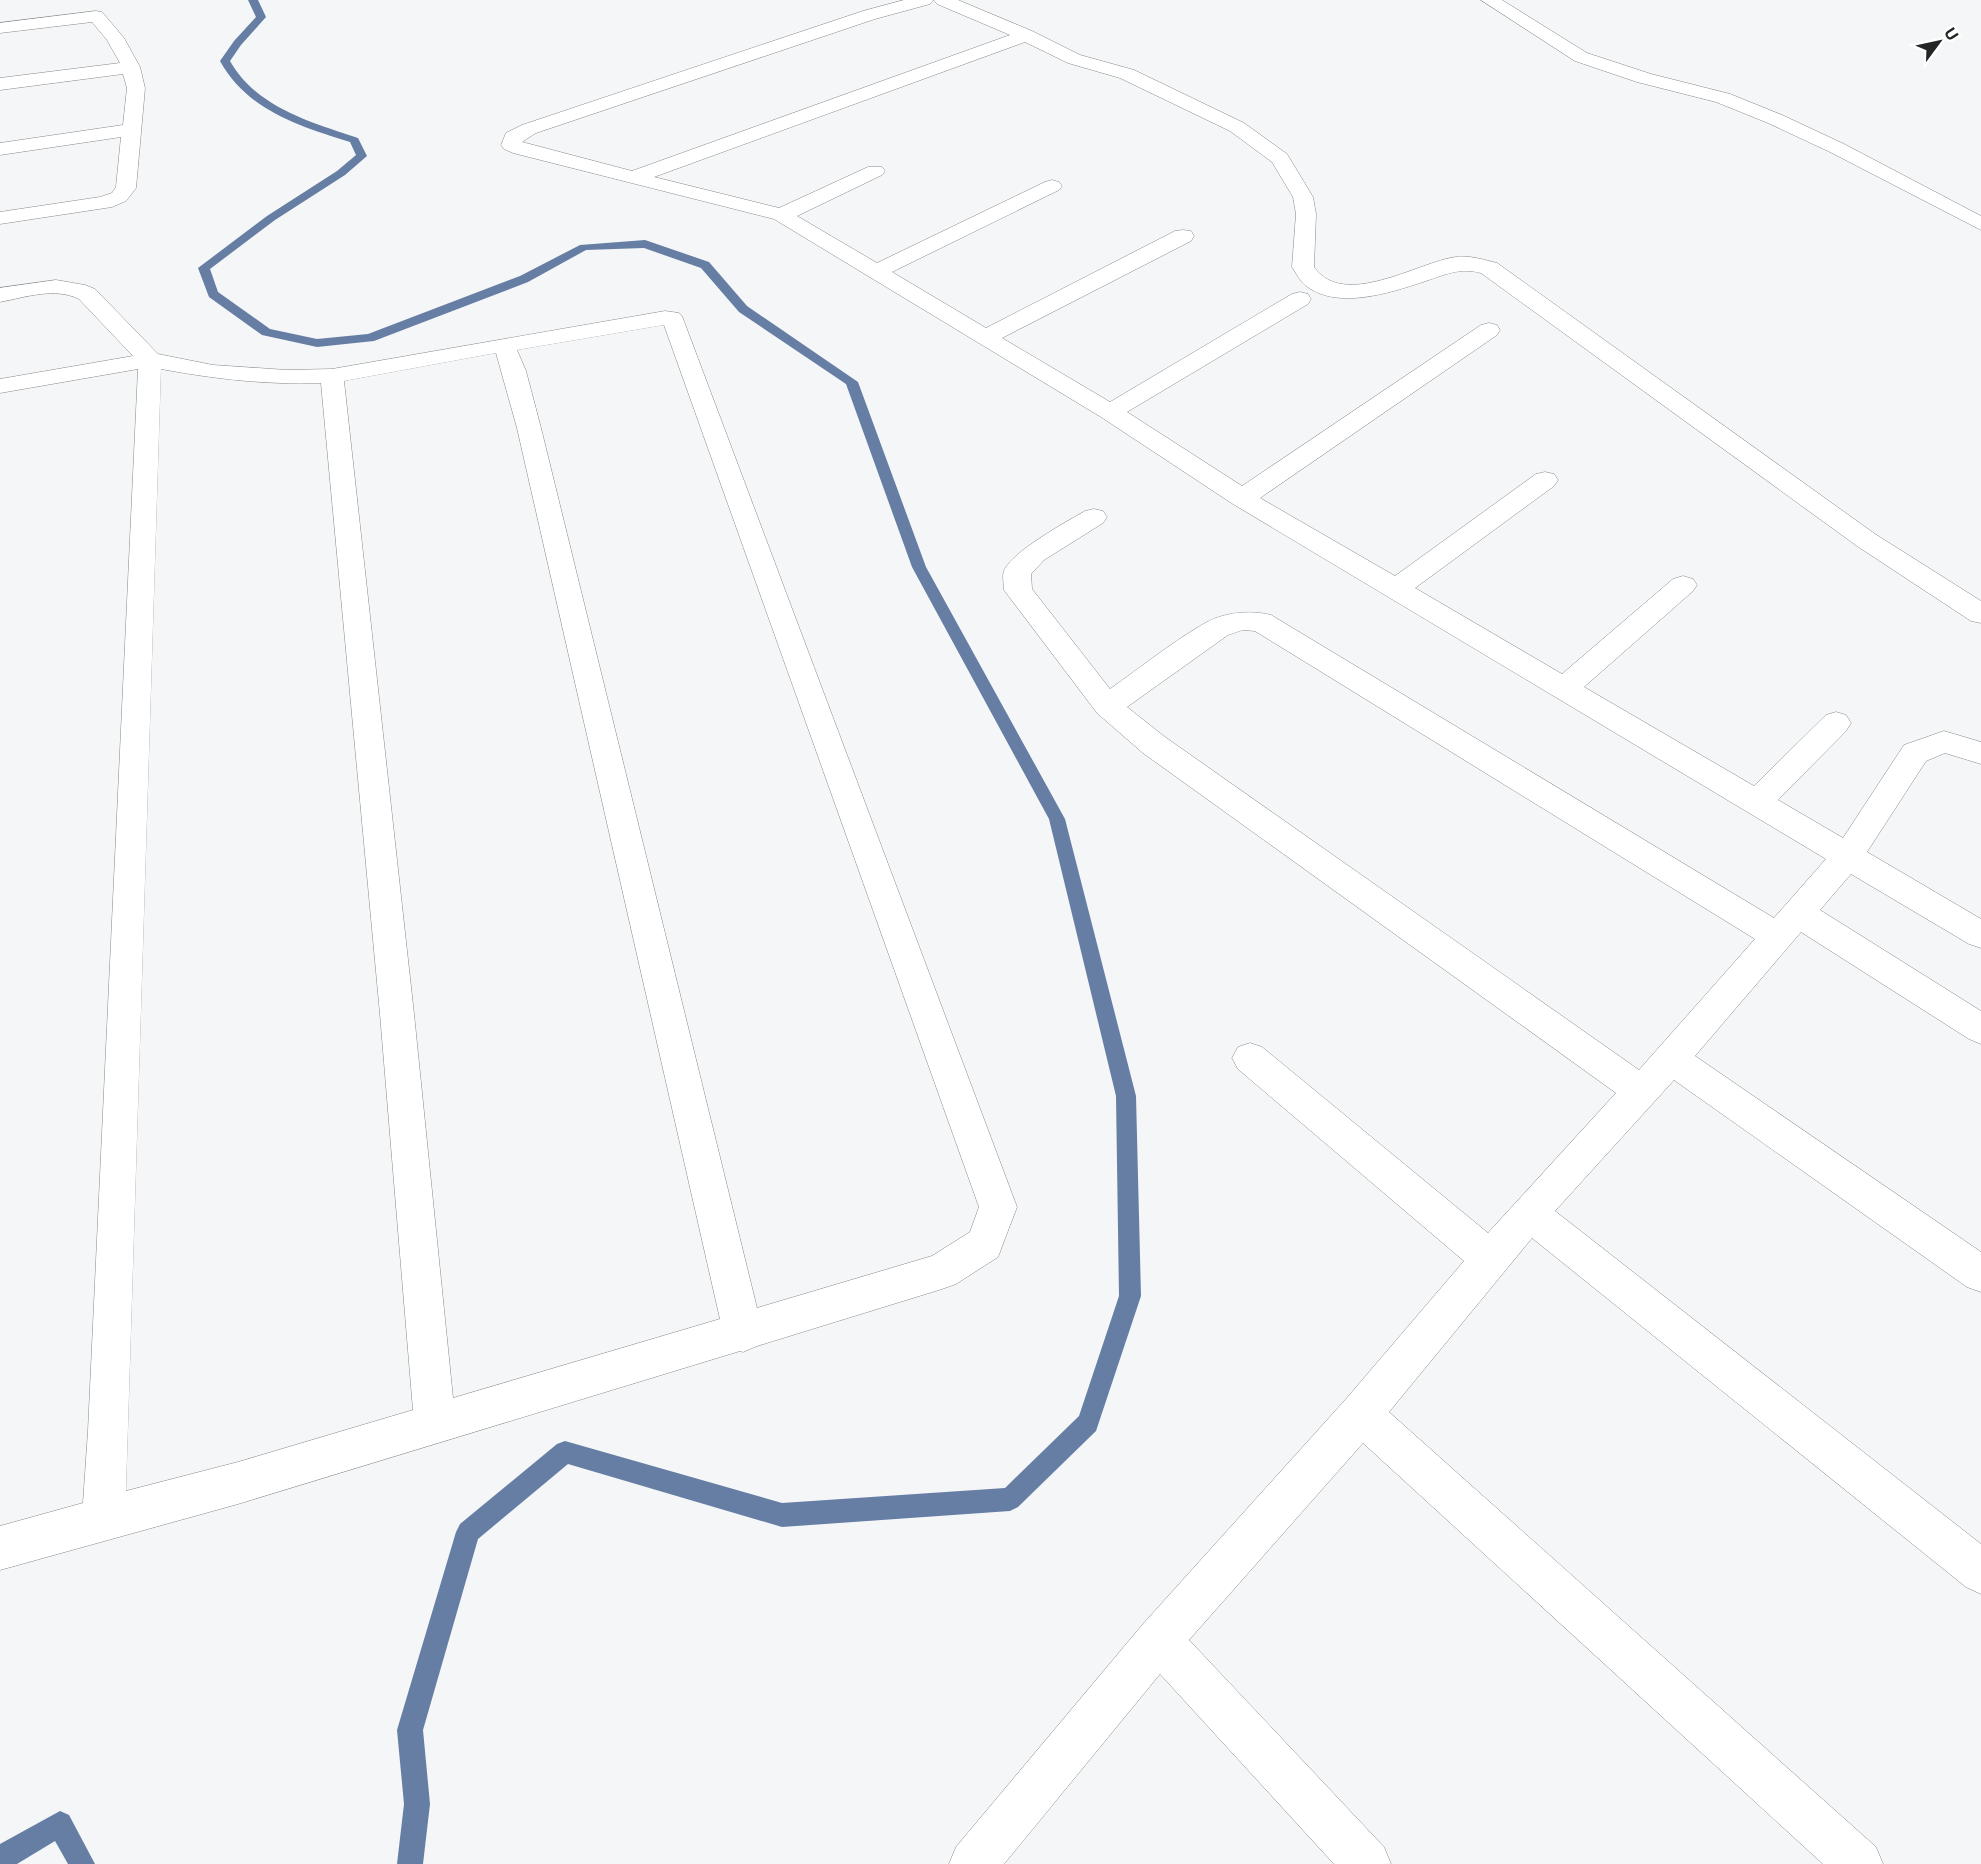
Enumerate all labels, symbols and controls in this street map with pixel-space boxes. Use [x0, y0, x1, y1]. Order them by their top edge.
north arrow [1909, 12, 1969, 72]
text: U [1939, 23, 1964, 45]

